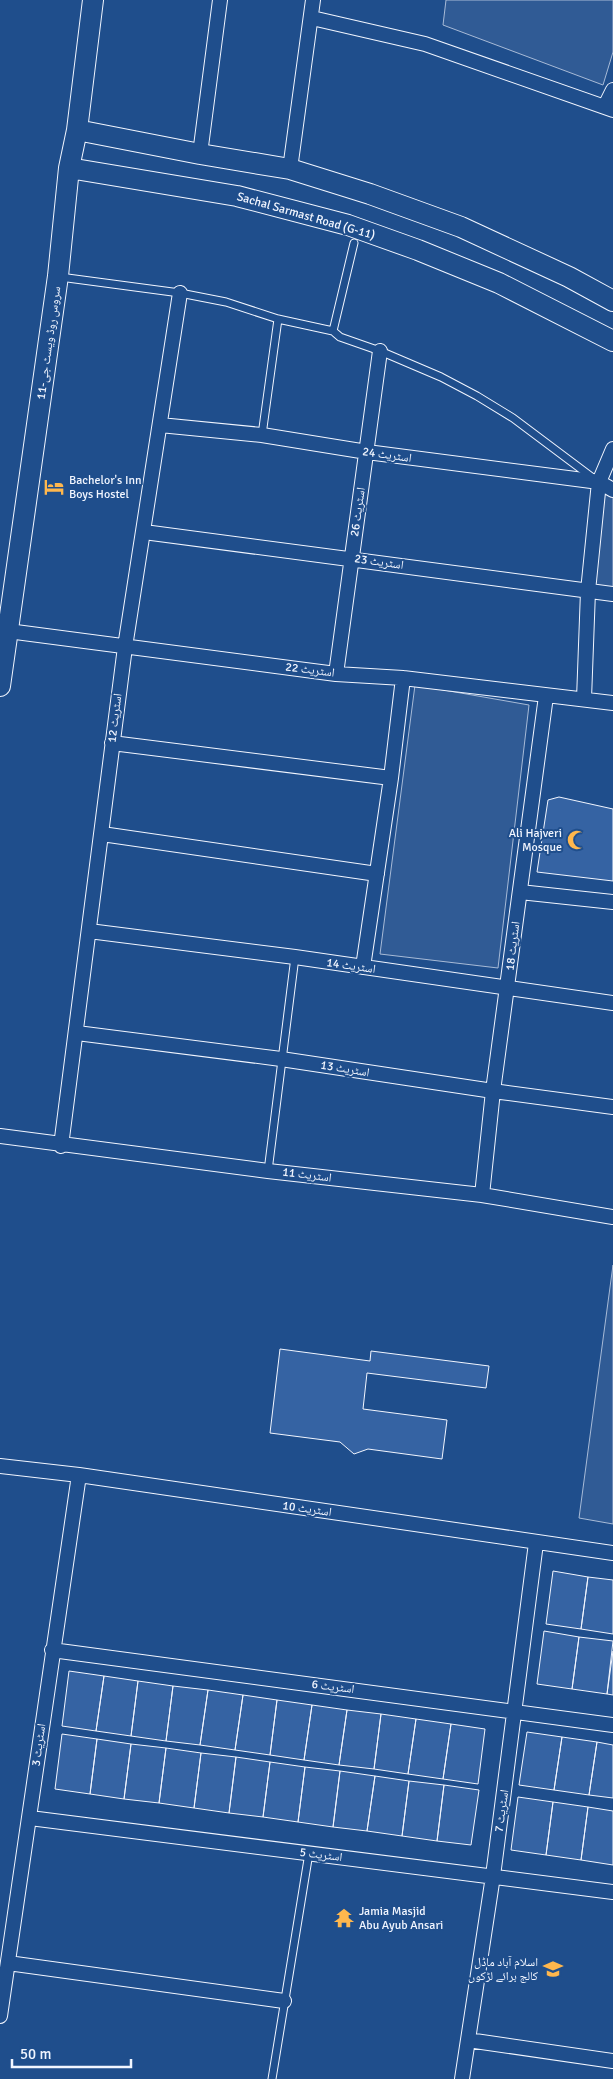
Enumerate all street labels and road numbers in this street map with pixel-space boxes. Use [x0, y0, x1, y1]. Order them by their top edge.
street label: Sachal Sarmast Road (G-11) [235, 189, 377, 243]
street label: سروس روڈ ویسٹ جی-11 [34, 285, 64, 401]
street label: اسٹریٹ 24 [361, 444, 413, 466]
street label: اسٹریٹ 26 [347, 486, 369, 538]
street label: اسٹریٹ 23 [353, 551, 405, 573]
street label: اسٹریٹ 22 [285, 660, 336, 680]
street label: اسٹریٹ 12 [105, 692, 125, 743]
street label: اسٹریٹ 18 [503, 920, 523, 971]
street label: اسٹریٹ 14 [325, 955, 377, 977]
street label: اسٹریٹ 13 [319, 1058, 371, 1080]
street label: اسٹریٹ 11 [282, 1165, 333, 1185]
street label: اسٹریٹ 10 [281, 1498, 333, 1520]
street label: اسٹریٹ 6 [311, 1677, 355, 1697]
street label: اسٹریٹ 3 [29, 1723, 49, 1767]
street label: اسٹریٹ 7 [492, 1789, 512, 1833]
street label: اسٹریٹ 5 [299, 1845, 343, 1865]

